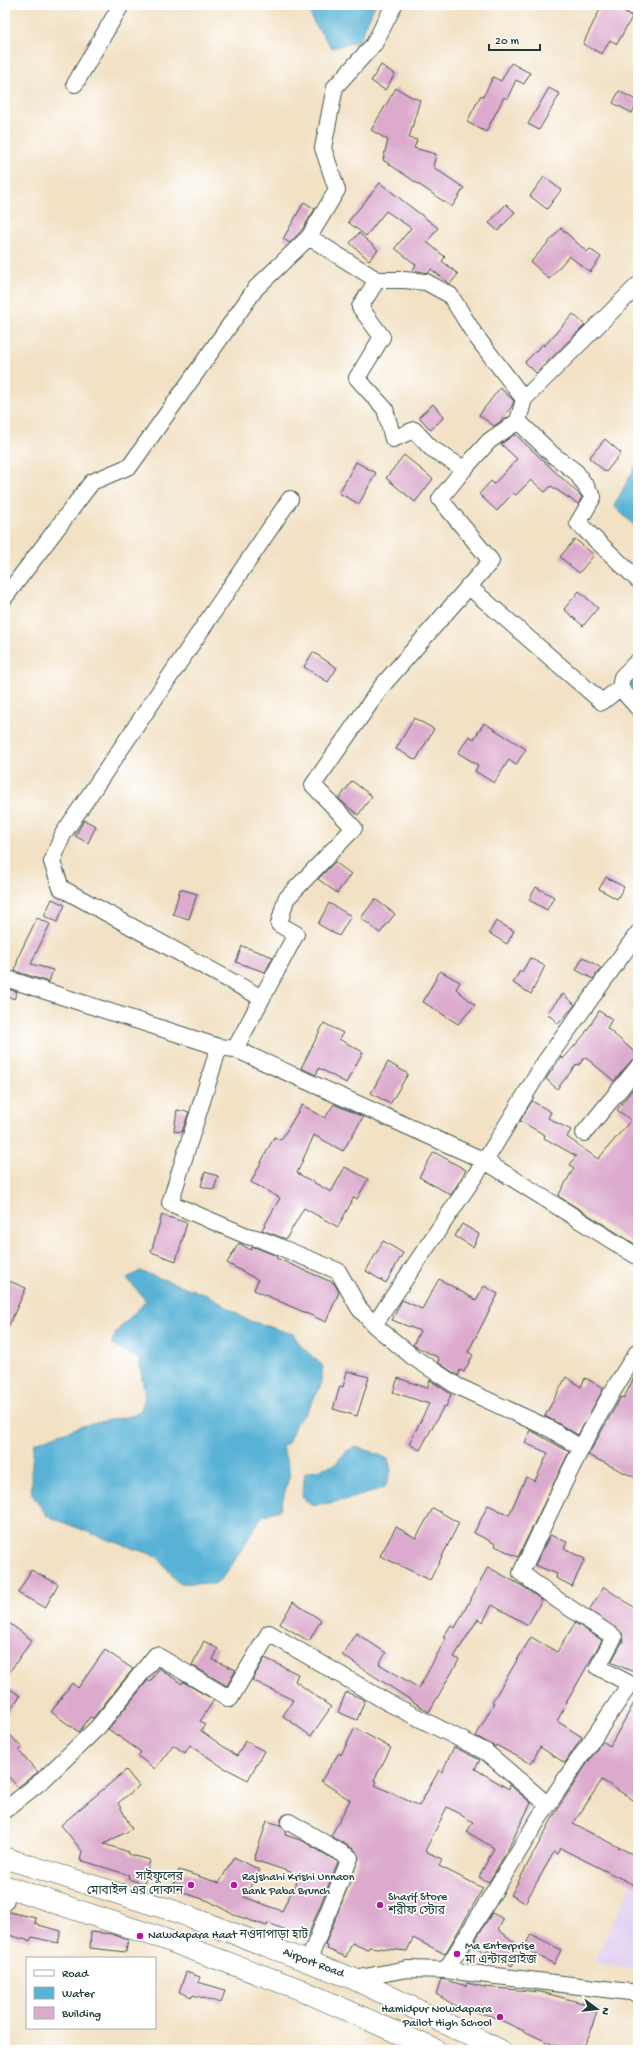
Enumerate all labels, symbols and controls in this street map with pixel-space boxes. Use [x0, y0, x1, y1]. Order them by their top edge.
scale bar [489, 26, 540, 52]
text: 20 m [495, 35, 520, 49]
place label: সাইফুলের মোবাইল এর দোকান [87, 1868, 184, 1899]
place label: Rajshahi Krishi Unnaon Bank Paba Brunch [241, 1871, 355, 1899]
marker: সাইফুলের মোবাইল এর দোকান [186, 1880, 196, 1890]
marker: Rajshahi Krishi Unnaon Bank Paba Brunch [229, 1880, 239, 1890]
place label: Sharif Store শরীফ স্টোর [387, 1891, 448, 1919]
marker: Sharif Store শরীফ স্টোর [375, 1900, 385, 1910]
place label: Nawdapara Haat নওদাপাড়া হাট [148, 1926, 309, 1943]
marker: Nawdapara Haat নওদাপাড়া হাট [135, 1931, 145, 1941]
place label: Ma Enterprise মা এন্টারপ্রাইজ [464, 1940, 537, 1968]
street label: Airport Road [281, 1946, 347, 1982]
marker: Ma Enterprise মা এন্টারপ্রাইজ [452, 1949, 462, 1959]
legend [26, 1957, 156, 2029]
text: Road [62, 1968, 89, 1982]
text: Water [62, 1988, 96, 2002]
north arrow [577, 1989, 617, 2029]
place label: Hamidpur Nowdapara Pailot High School [381, 2003, 492, 2031]
text: N [598, 2006, 611, 2016]
text: Building [61, 2008, 101, 2022]
marker: Hamidpur Nowdapara Pailot High School [495, 2012, 505, 2022]

